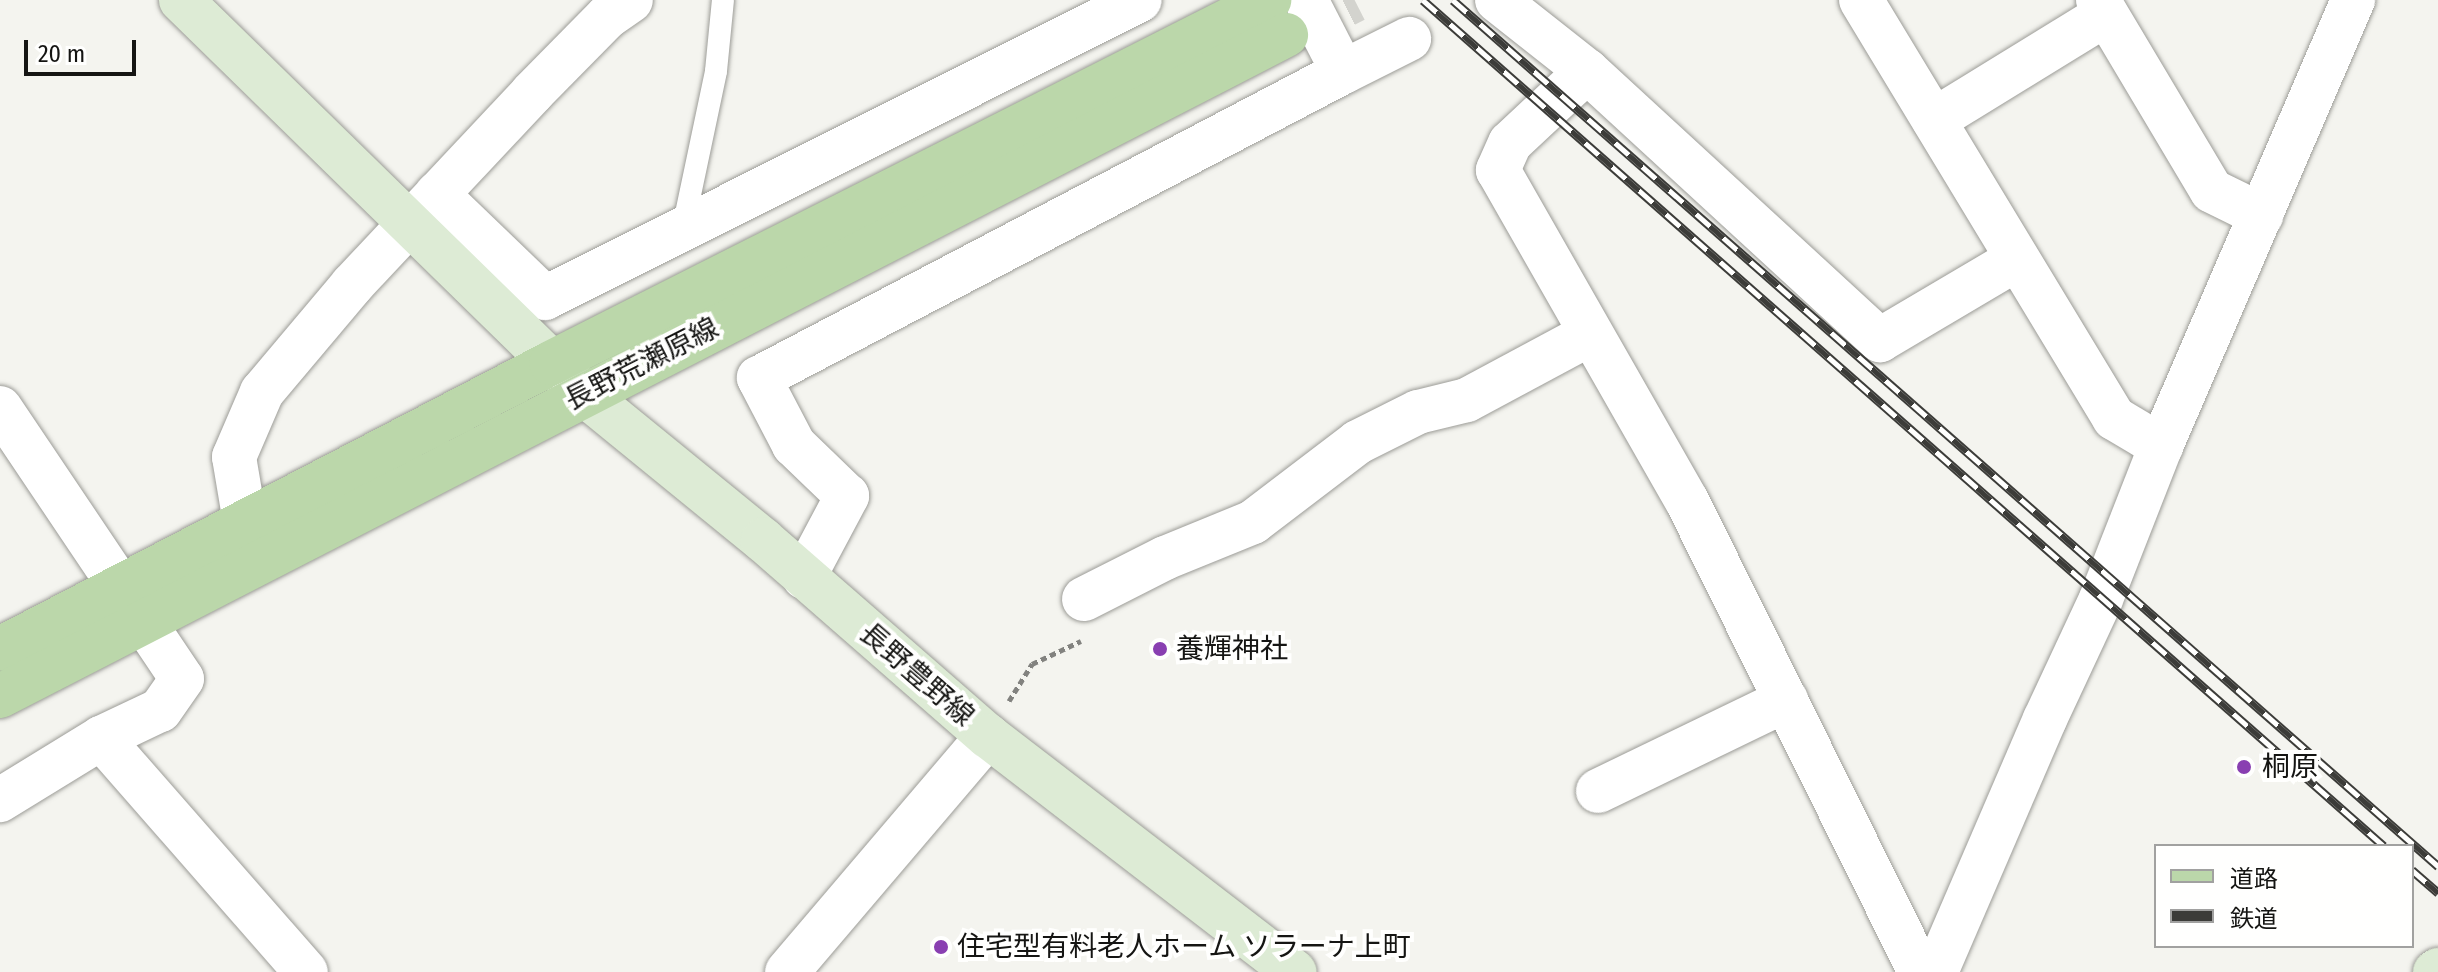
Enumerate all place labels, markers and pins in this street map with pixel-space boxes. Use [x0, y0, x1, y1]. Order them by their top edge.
place label: 養輝神社 [1176, 632, 1288, 666]
marker: 養輝神社 [1151, 640, 1169, 658]
place label: 桐原 [2262, 750, 2318, 784]
marker: 桐原 [2233, 756, 2255, 778]
place label: 住宅型有料老人ホーム ソラーナ上町 [957, 930, 1412, 964]
marker: 住宅型有料老人ホーム ソラーナ上町 [932, 938, 950, 956]

